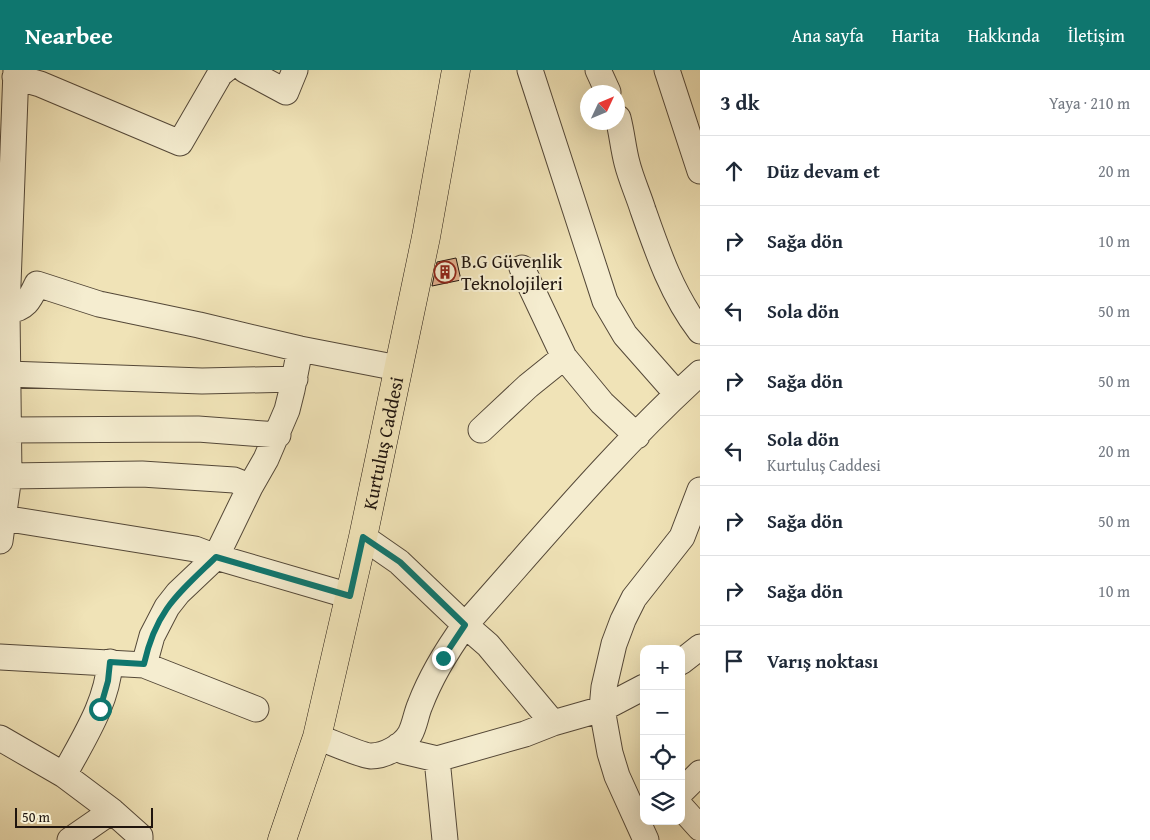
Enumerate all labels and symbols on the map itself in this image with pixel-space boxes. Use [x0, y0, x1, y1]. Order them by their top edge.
north arrow [580, 85, 625, 130]
place label: B.G Güvenlik Teknolojileri [461, 247, 563, 297]
building icon: B.G Güvenlik Teknolojileri [433, 260, 457, 284]
street label: Kurtuluş Caddesi [355, 374, 410, 512]
route end [432, 647, 455, 670]
route start [89, 698, 112, 721]
scale bar [15, 805, 152, 828]

